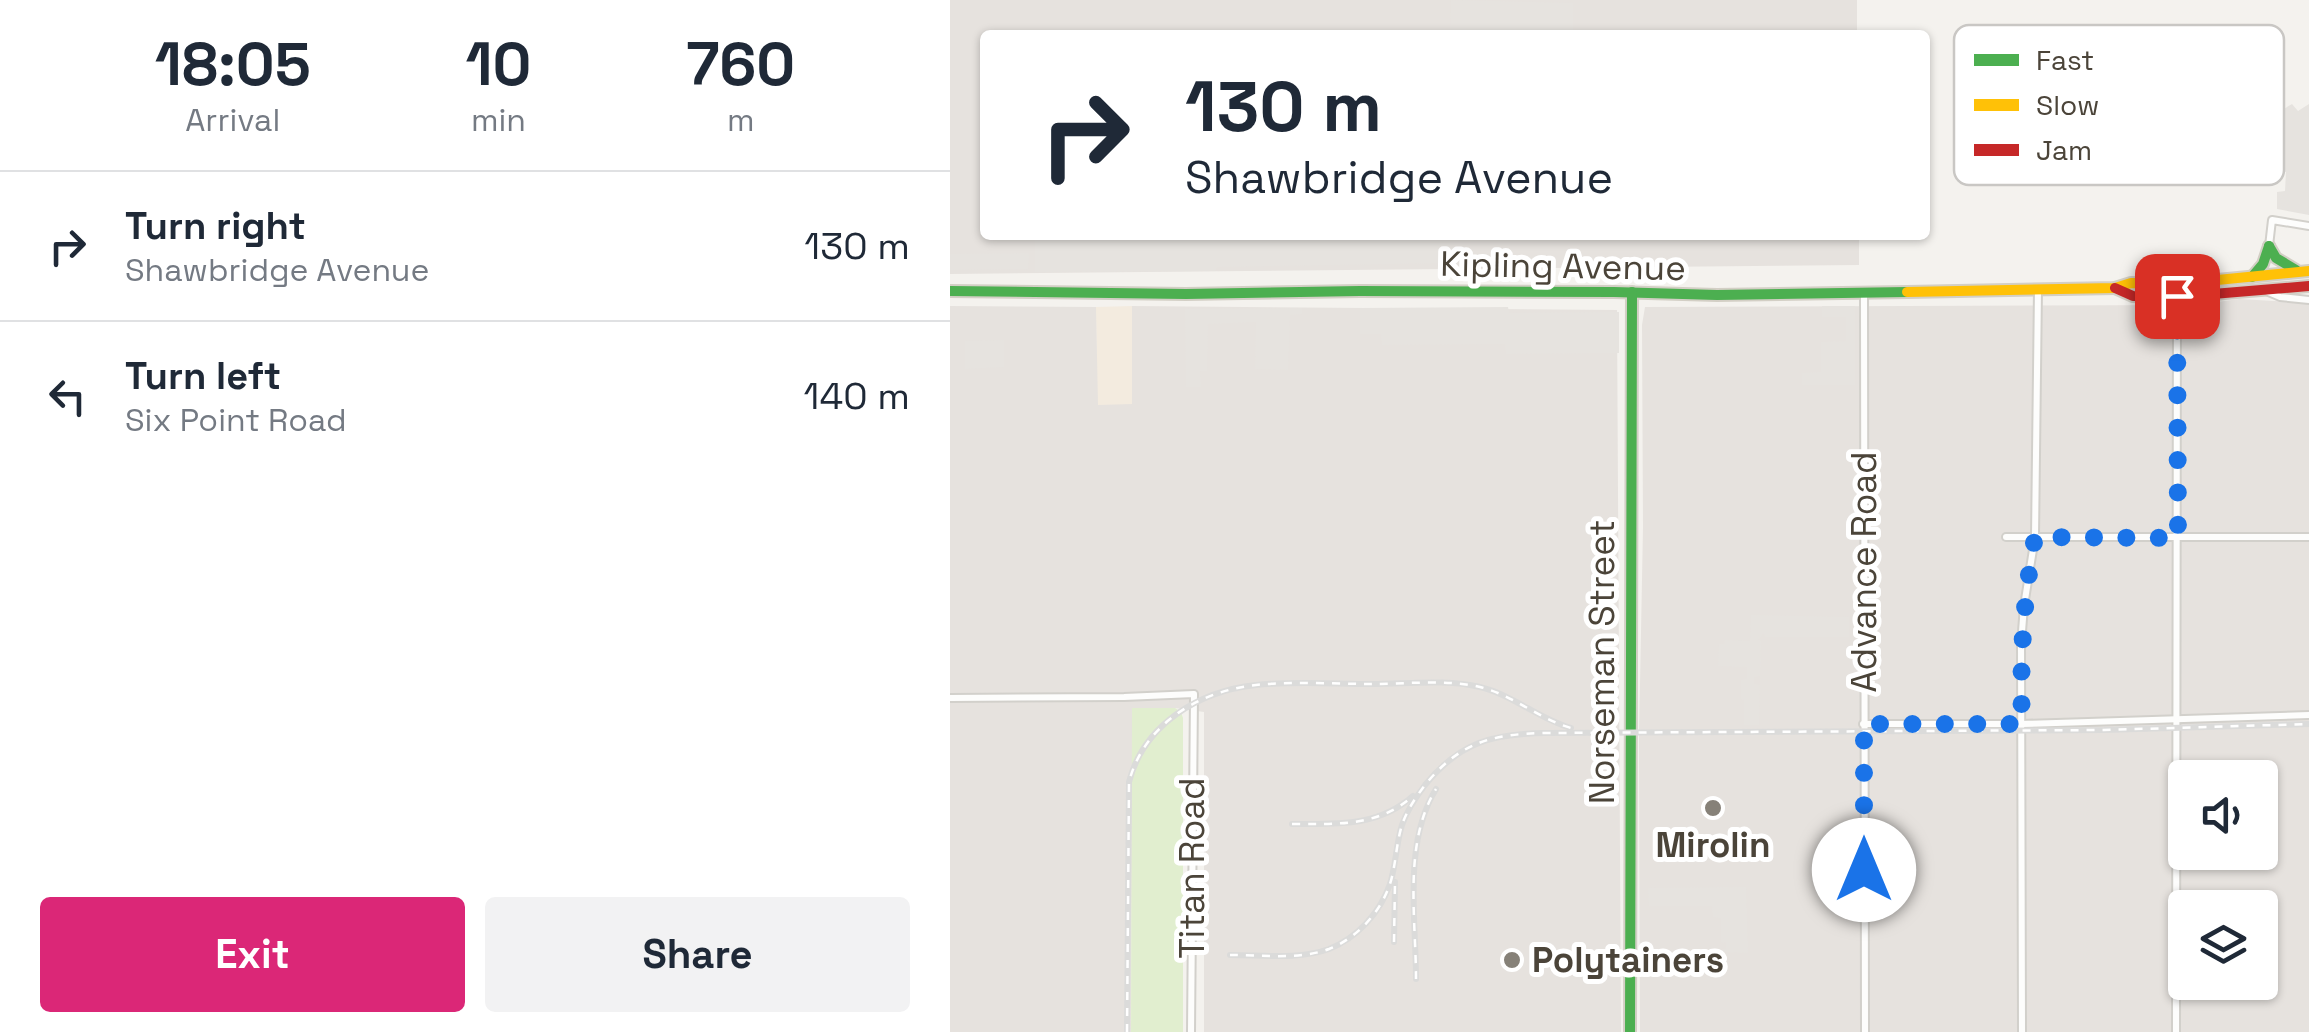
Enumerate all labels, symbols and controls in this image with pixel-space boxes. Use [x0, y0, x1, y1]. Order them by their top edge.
legend [1954, 25, 2284, 185]
text: 18:05 [155, 26, 311, 103]
text: 10 [465, 26, 531, 103]
text: 760 [686, 26, 795, 103]
text: Fast [2036, 42, 2094, 78]
text: 130 m [1185, 62, 1382, 151]
icon: right [1020, 70, 1150, 200]
text: Slow [2036, 87, 2099, 123]
text: Arrival [185, 100, 280, 140]
text: min [471, 100, 526, 140]
text: m [727, 100, 754, 140]
text: Jam [2036, 132, 2092, 168]
text: Shawbridge Avenue [1185, 149, 1613, 206]
text: Turn right [125, 202, 306, 250]
icon: right [40, 219, 95, 274]
text: 130 m [804, 222, 910, 270]
street label: Kipling Avenue [1440, 242, 1686, 290]
text: Shawbridge Avenue [125, 250, 429, 290]
pin [2135, 254, 2220, 339]
icon: arrive [2150, 269, 2205, 324]
text: Turn left [125, 352, 281, 400]
icon: left [40, 369, 95, 424]
text: 140 m [804, 372, 910, 420]
text: Six Point Road [125, 400, 347, 440]
street label: Advance Road [1842, 451, 1886, 693]
street label: Norseman Street [1580, 520, 1624, 804]
map controls [2168, 760, 2278, 1000]
button: sound [2168, 760, 2278, 870]
street label: Titan Road [1170, 777, 1214, 959]
marker: Mirolin [1702, 797, 1724, 819]
position arrow [1812, 818, 1916, 922]
place label: Mirolin [1655, 823, 1771, 867]
button: layers [2168, 890, 2278, 1000]
button: Exit [40, 897, 465, 1012]
button: Share [485, 897, 910, 1012]
place label: Polytainers [1532, 938, 1724, 982]
marker: Polytainers [1501, 949, 1523, 971]

